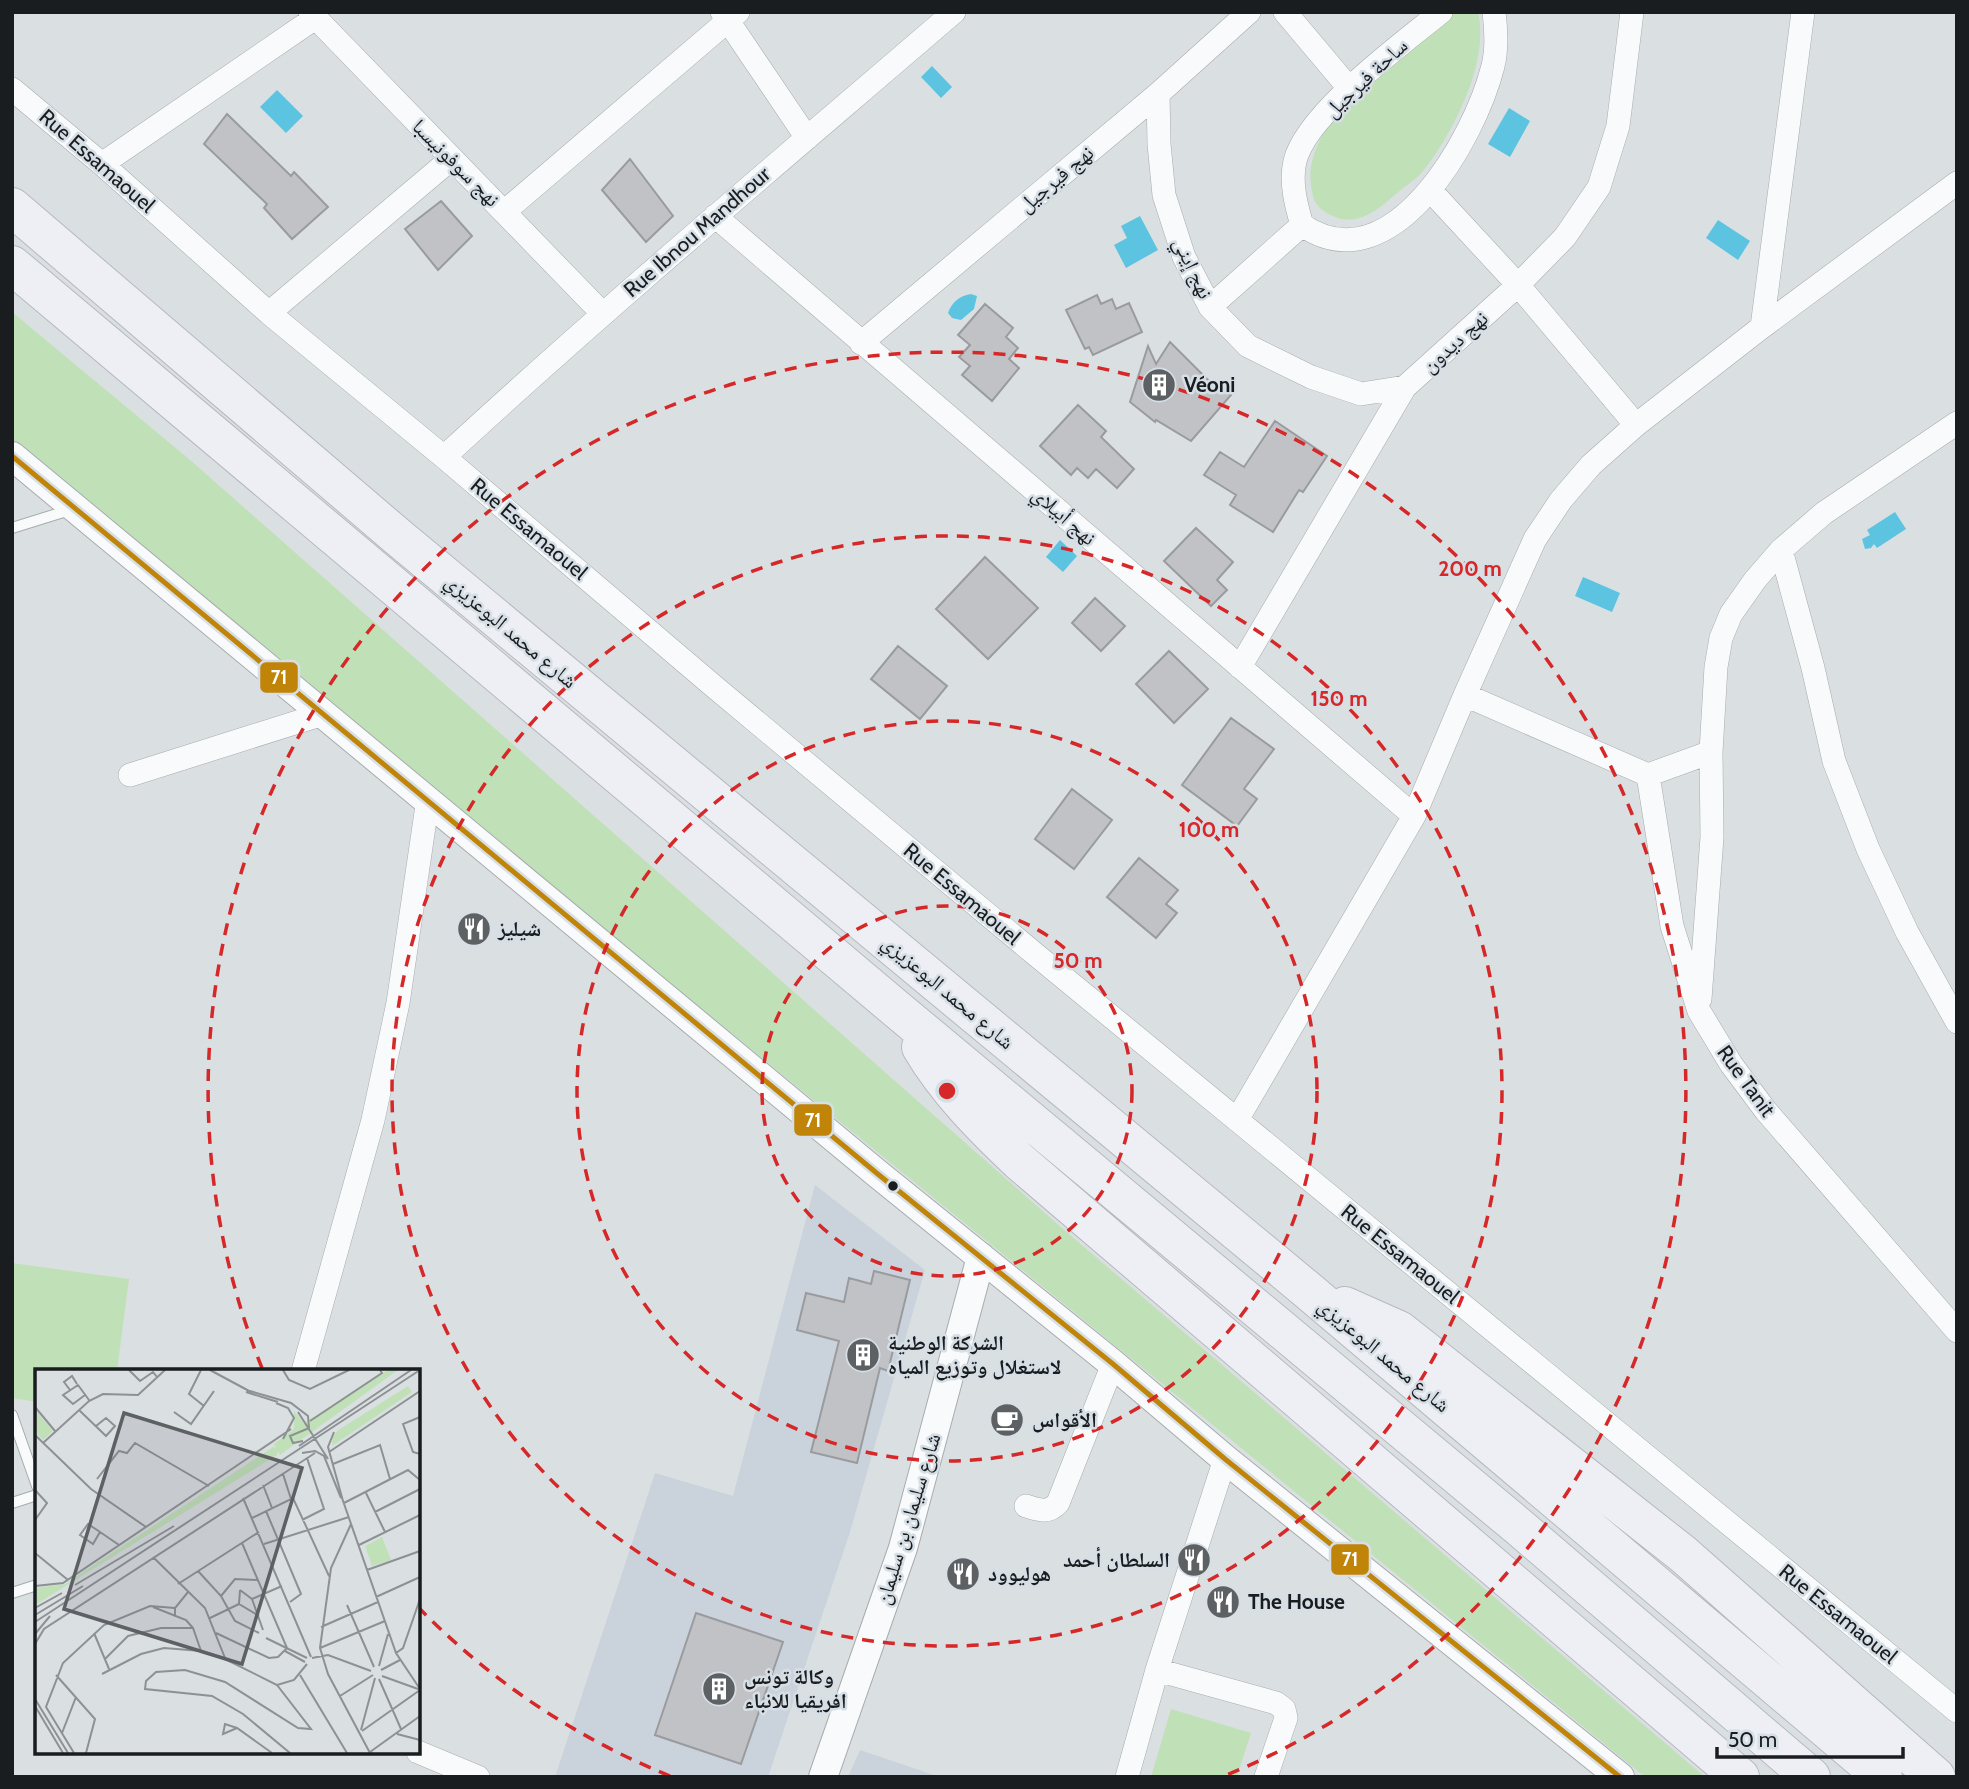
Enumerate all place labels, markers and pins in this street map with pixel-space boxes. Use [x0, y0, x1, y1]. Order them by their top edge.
building icon: Véoni [1140, 366, 1178, 404]
place label: Véoni [1184, 372, 1235, 397]
restaurant icon: شيليز [455, 910, 493, 948]
place label: شيليز [497, 916, 541, 941]
centre of rings [935, 1079, 959, 1103]
unlabelled marker [886, 1179, 900, 1193]
place label: الشركة الوطنية لاستغلال وتوزيع المياه [888, 1330, 1061, 1381]
building icon: الشركة الوطنية لاستغلال وتوزيع المياه [844, 1336, 882, 1374]
cafe icon: الأقواس [988, 1401, 1026, 1439]
place label: الأقواس [1032, 1407, 1097, 1433]
restaurant icon: السلطان أحمد [1175, 1541, 1213, 1579]
place label: السلطان أحمد [1063, 1546, 1170, 1572]
restaurant icon: هوليوود [944, 1555, 982, 1593]
place label: هوليوود [988, 1561, 1051, 1586]
restaurant icon: The House [1204, 1583, 1242, 1621]
place label: The House [1248, 1589, 1345, 1614]
place label: وكالة تونس افريقيا للانباء [744, 1664, 847, 1713]
building icon: وكالة تونس افريقيا للانباء [700, 1670, 738, 1708]

